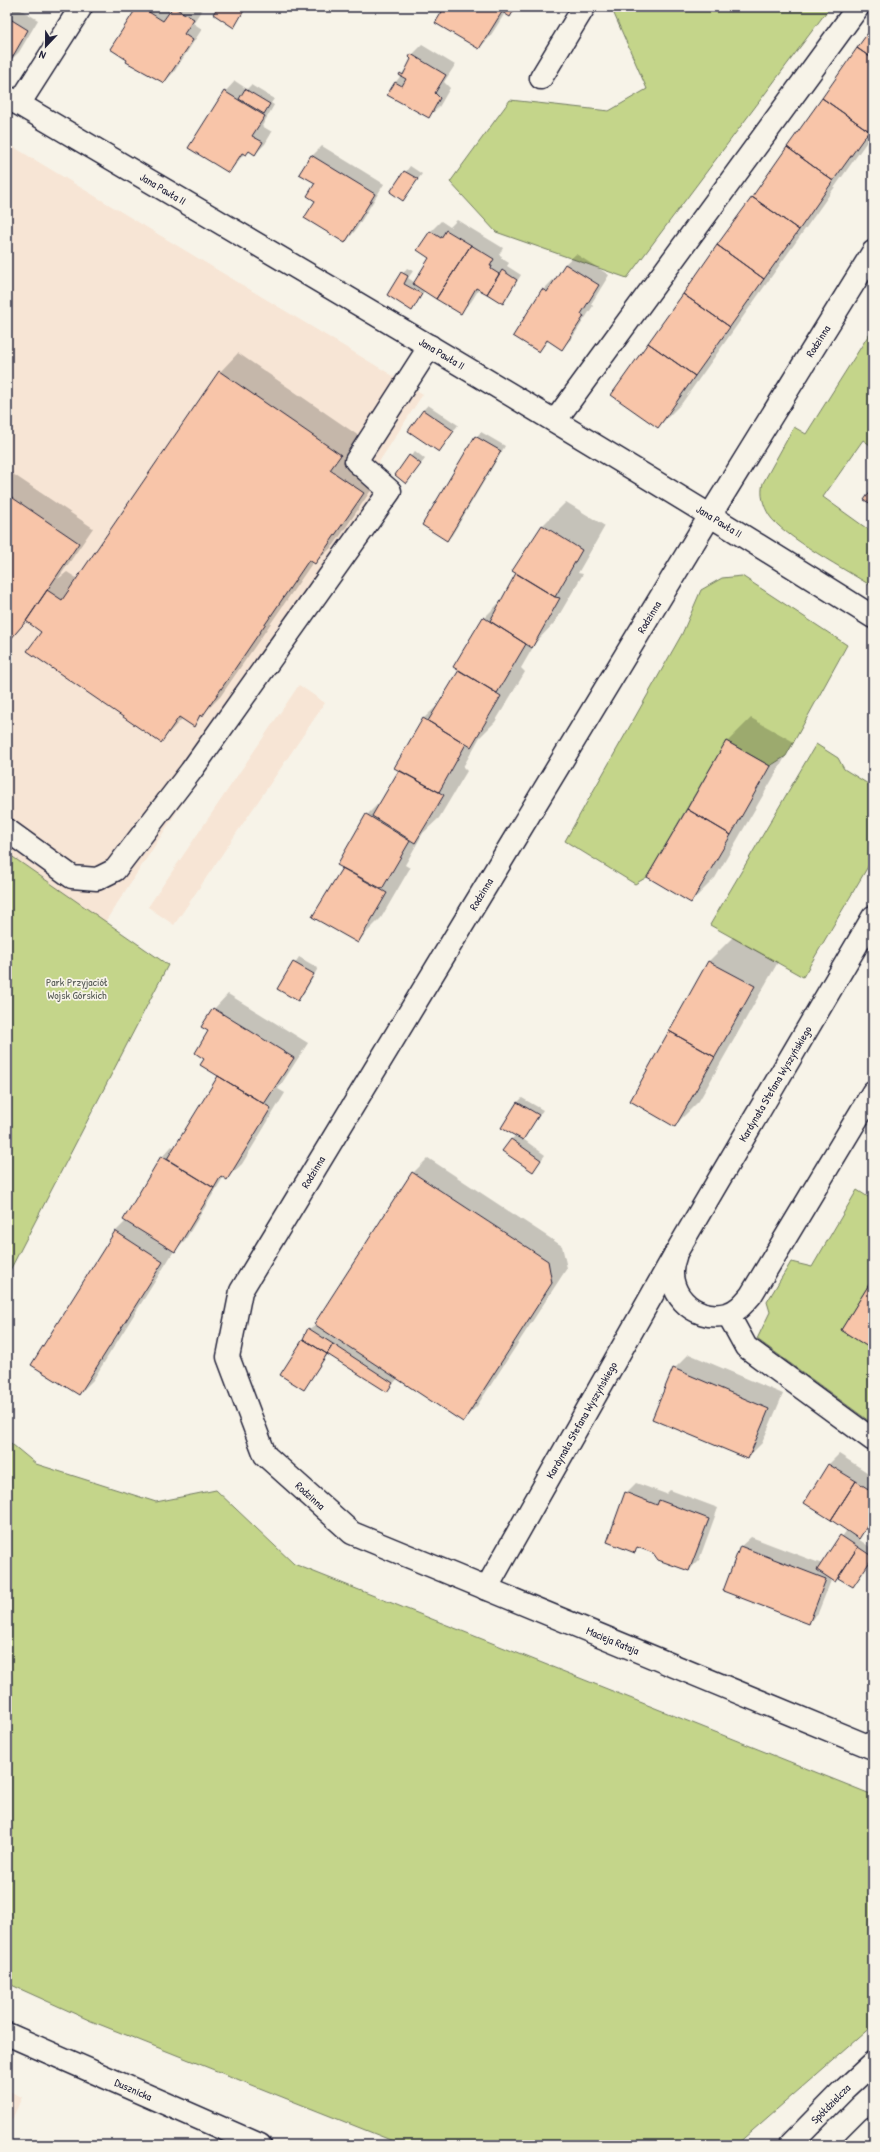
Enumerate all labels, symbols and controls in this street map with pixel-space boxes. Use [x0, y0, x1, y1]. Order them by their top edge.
north arrow [26, 26, 66, 66]
text: N [37, 48, 48, 63]
street label: Jana Pawła II [137, 170, 189, 208]
street label: Rodzinna [803, 322, 834, 360]
street label: Jana Pawła II [416, 335, 467, 373]
street label: Jana Pawła II [694, 502, 745, 541]
street label: Rodzinna [634, 598, 664, 636]
street label: Rodzinna [466, 875, 496, 913]
park label: Park Przyjaciół Wojsk Górskich [46, 975, 108, 1002]
street label: Kardynała Stefana Wyszyńskiego [736, 1023, 815, 1144]
street label: Rodzinna [298, 1153, 328, 1191]
street label: Kardynała Stefana Wyszyńskiego [543, 1359, 620, 1481]
street label: Rodzinna [293, 1479, 329, 1513]
street label: Macieja Rataja [584, 1623, 642, 1658]
street label: Dusznicka [113, 2075, 155, 2104]
street label: Spółdzielcza [808, 2080, 854, 2127]

